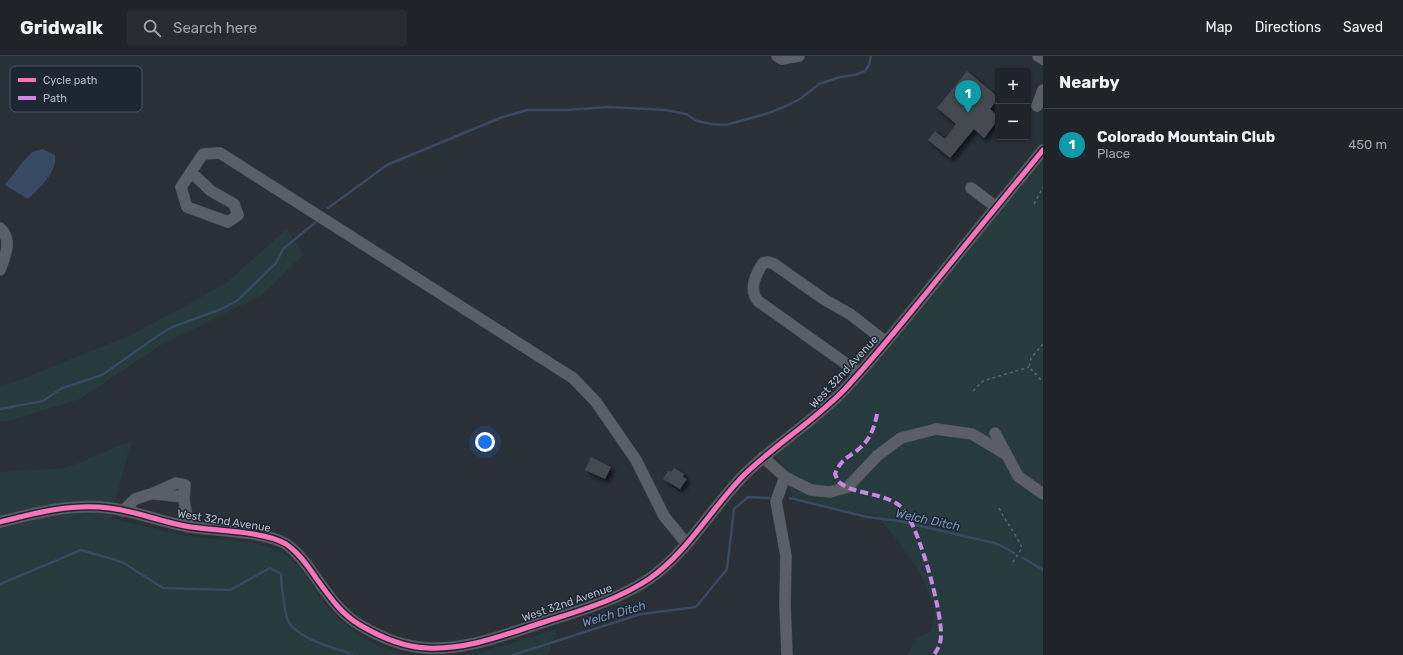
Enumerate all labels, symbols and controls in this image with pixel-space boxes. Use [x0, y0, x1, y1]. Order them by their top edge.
search box [127, 10, 407, 46]
text: Gridwalk [20, 16, 103, 39]
icon: search [141, 17, 163, 39]
text: Search here [173, 19, 257, 37]
text: Map [1206, 19, 1233, 36]
text: Directions [1255, 19, 1321, 36]
text: Saved [1343, 19, 1383, 36]
legend [10, 66, 142, 112]
map controls [995, 68, 1031, 140]
button: + [995, 68, 1031, 104]
text: Nearby [1059, 72, 1120, 92]
text: Cycle path [43, 74, 97, 87]
pin: 1 [955, 80, 981, 113]
text: Path [43, 92, 67, 105]
button: − [995, 104, 1031, 140]
text: Colorado Mountain Club [1097, 128, 1275, 146]
text: 1 [1069, 137, 1075, 152]
text: 450 m [1348, 137, 1387, 152]
text: Place [1097, 146, 1130, 161]
street label: West 32nd Avenue [807, 333, 881, 411]
your location [475, 432, 495, 452]
water label: Welch Ditch [894, 506, 962, 534]
street label: West 32nd Avenue [176, 507, 272, 535]
street label: West 32nd Avenue [520, 581, 614, 625]
water label: Welch Ditch [581, 598, 647, 630]

